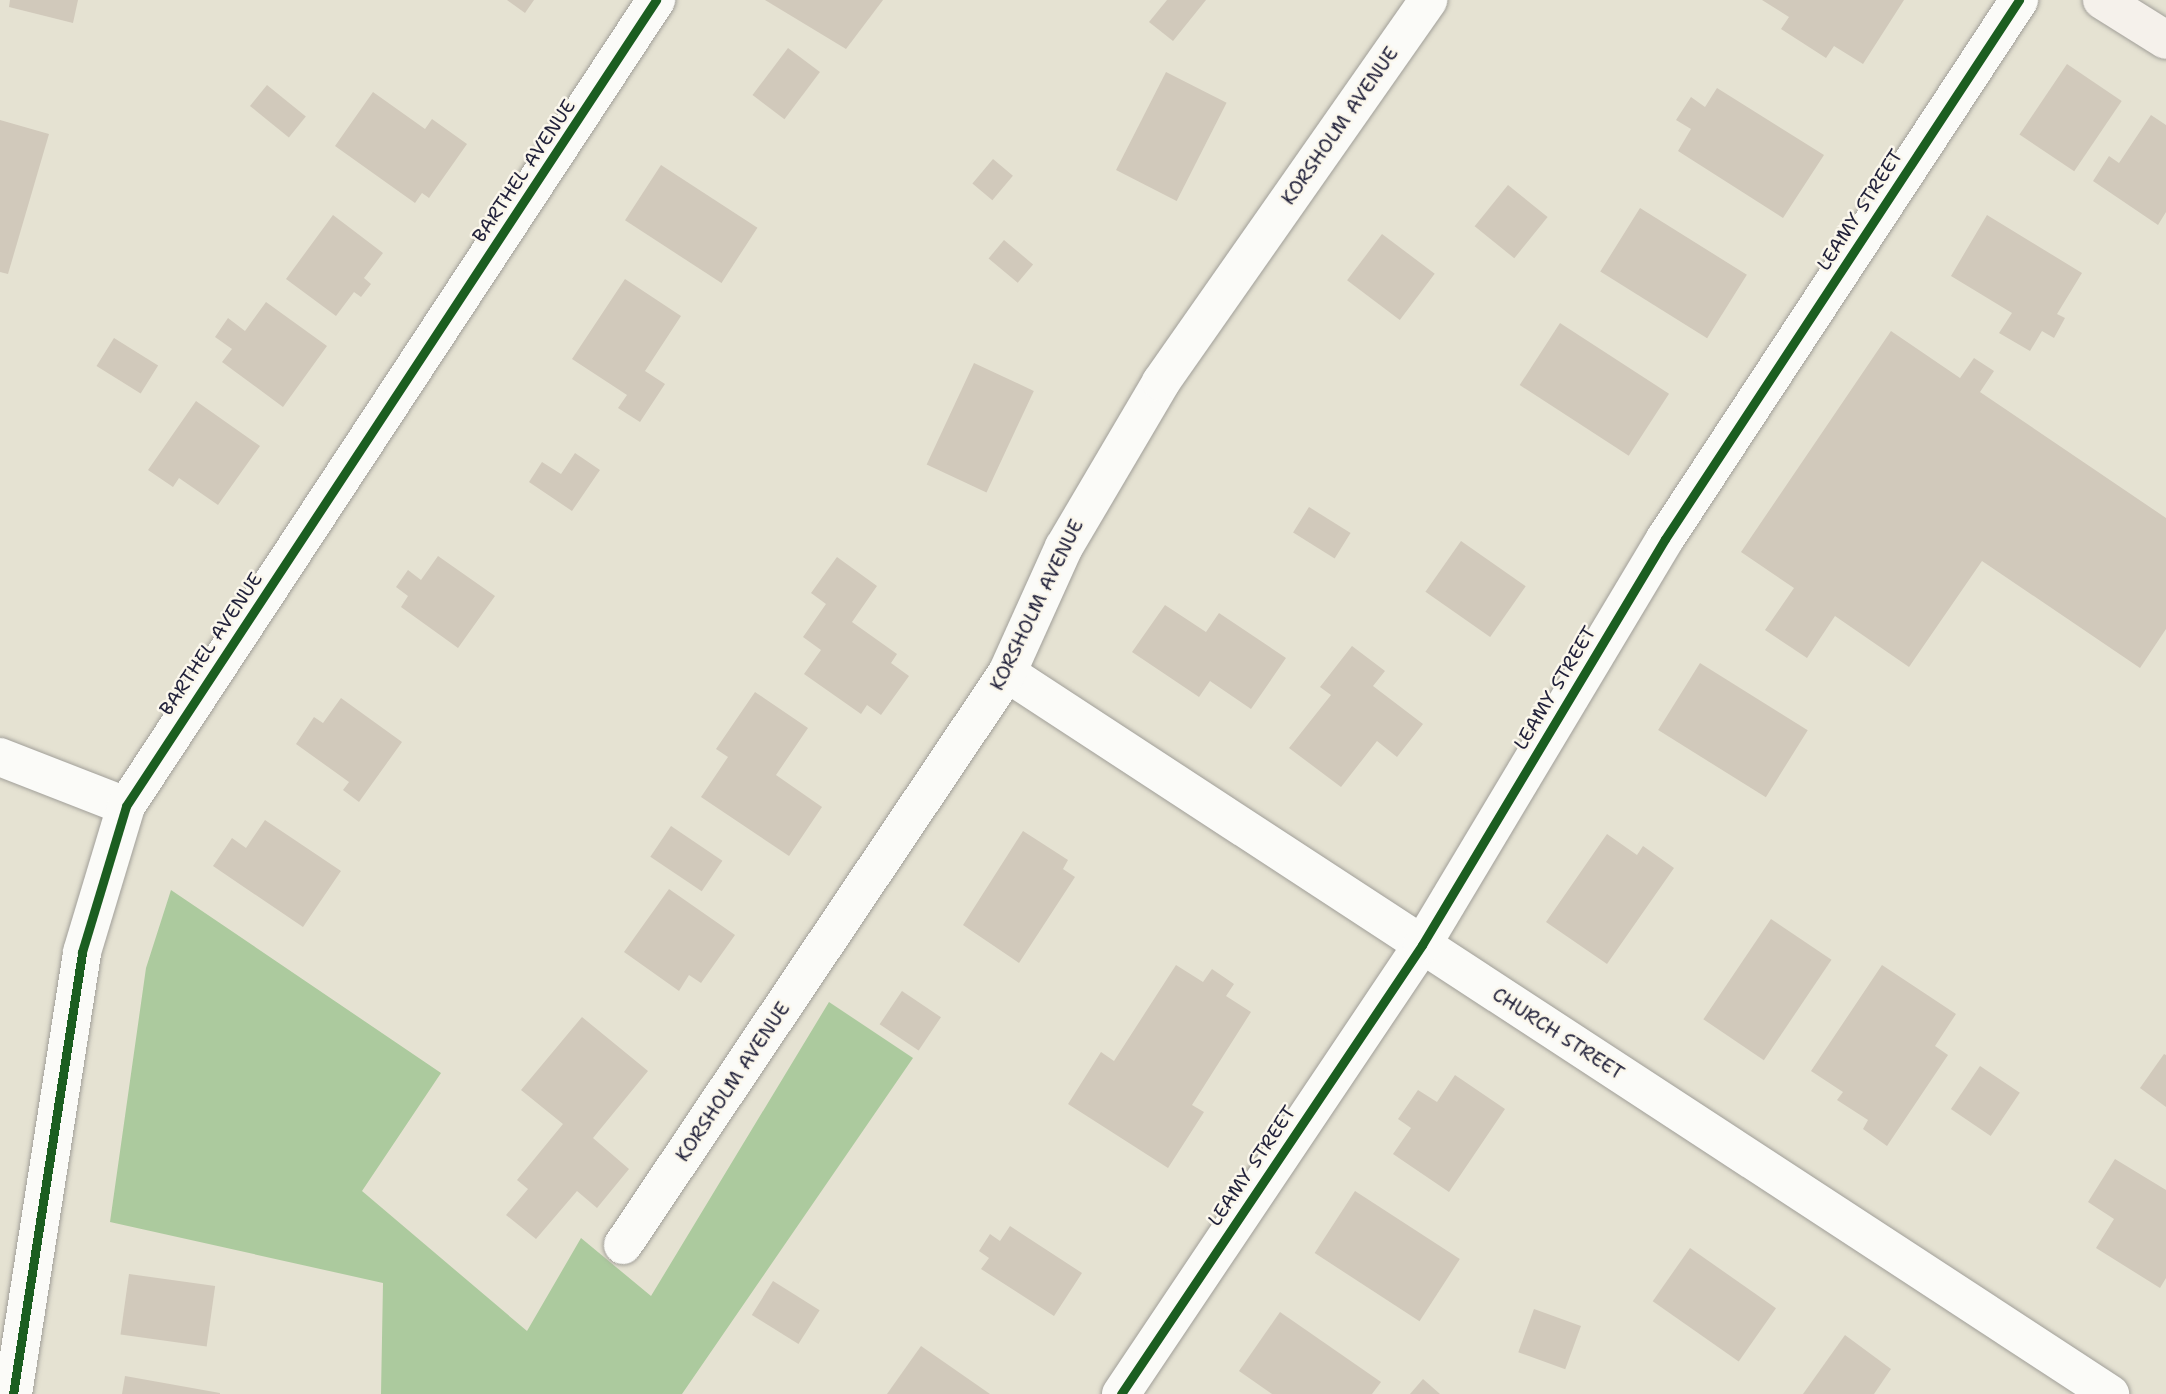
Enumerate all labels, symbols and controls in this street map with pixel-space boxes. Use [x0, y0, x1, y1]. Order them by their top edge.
street label: KORSHOLM AVENUE [1277, 43, 1403, 209]
street label: BARTHEL AVENUE [468, 95, 580, 247]
street label: LEAMY STREET [1812, 145, 1908, 275]
street label: KORSHOLM AVENUE [986, 516, 1088, 694]
street label: BARTHEL AVENUE [155, 568, 267, 720]
street label: LEAMY STREET [1509, 622, 1601, 754]
street label: CHURCH STREET [1488, 983, 1628, 1085]
street label: KORSHOLM AVENUE [671, 998, 795, 1166]
street label: LEAMY STREET [1203, 1102, 1301, 1230]

